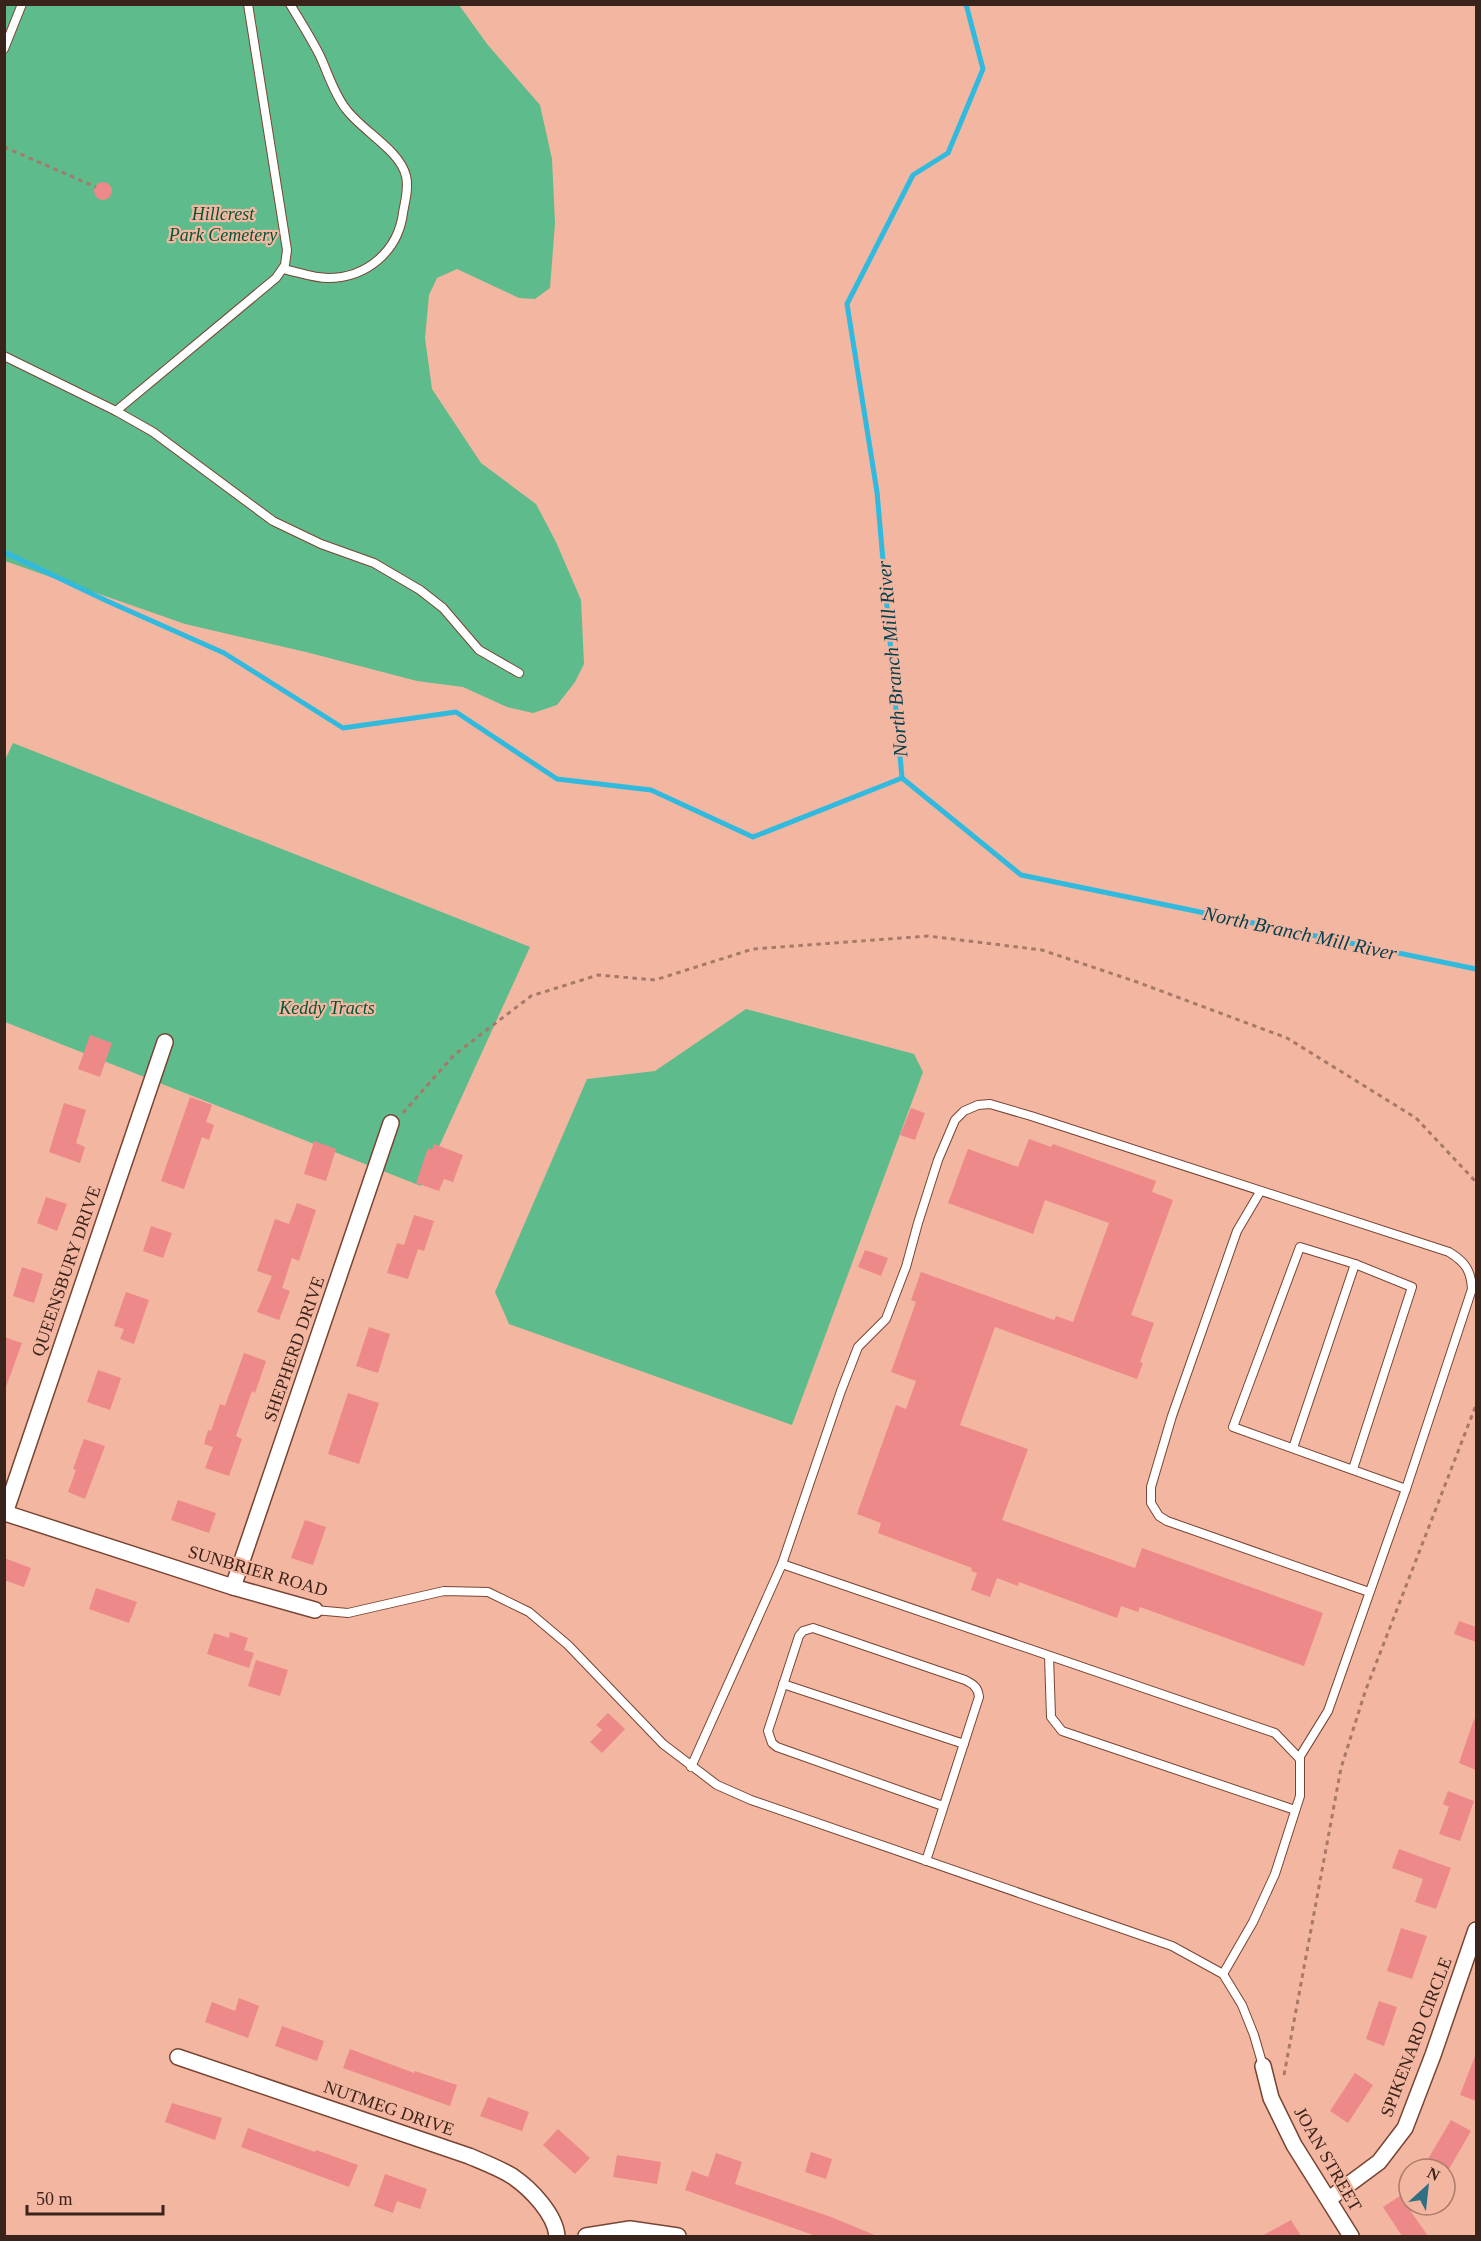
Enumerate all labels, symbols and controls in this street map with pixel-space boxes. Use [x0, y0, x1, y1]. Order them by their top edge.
park label: Hillcrest Park Cemetery [168, 204, 277, 245]
water label: North Branch Mill River [872, 560, 912, 759]
water label: North Branch Mill River [1200, 902, 1399, 964]
park label: Keddy Tracts [278, 998, 375, 1018]
street label: QUEENSBURY DRIVE [27, 1183, 105, 1359]
street label: SHEPHERD DRIVE [260, 1274, 328, 1424]
street label: SUNBRIER ROAD [186, 1541, 330, 1601]
street label: SPIKENARD CIRCLE [1376, 1954, 1456, 2120]
street label: NUTMEG DRIVE [321, 2076, 457, 2140]
street label: JOAN STREET [1290, 2104, 1366, 2214]
north arrow [1397, 2157, 1457, 2217]
text: N [1425, 2164, 1443, 2184]
scale bar [27, 2178, 164, 2216]
text: 50 m [36, 2189, 73, 2209]

